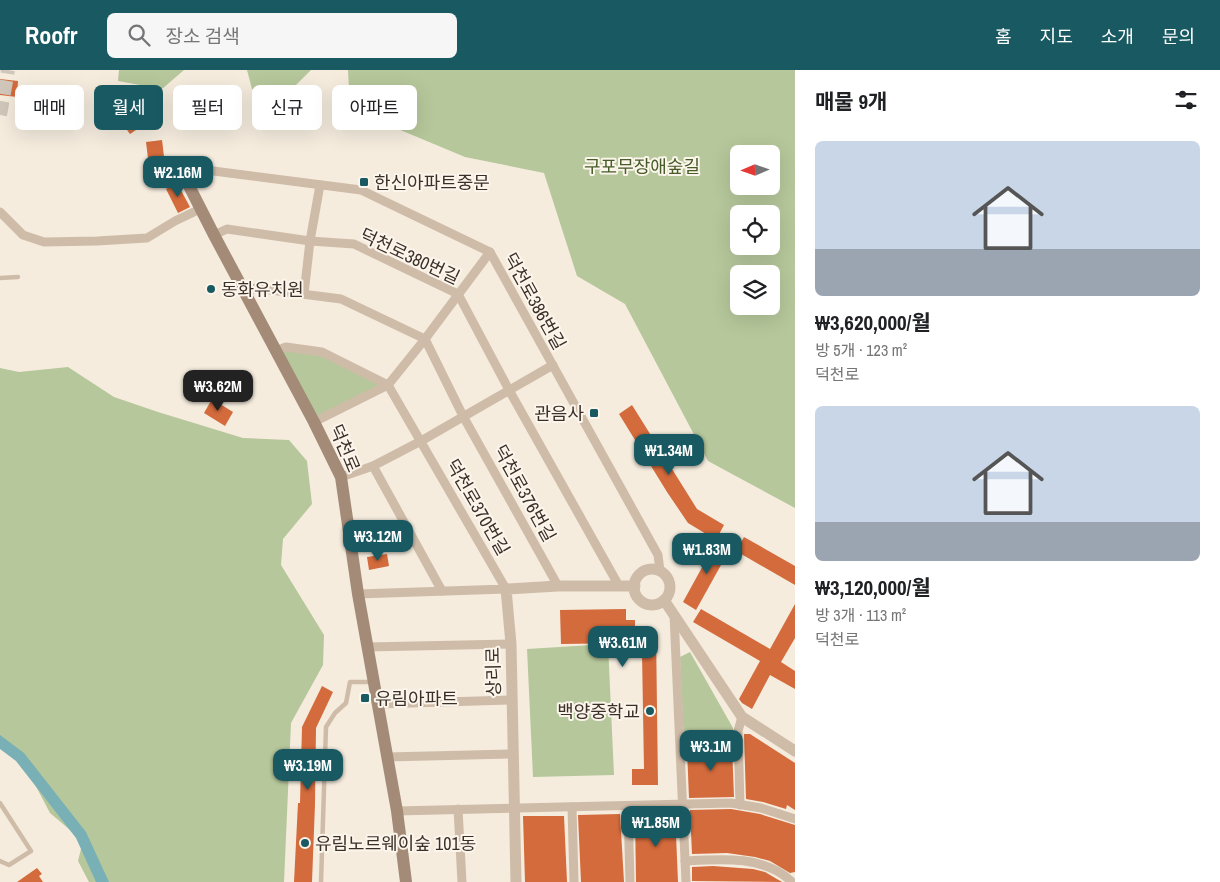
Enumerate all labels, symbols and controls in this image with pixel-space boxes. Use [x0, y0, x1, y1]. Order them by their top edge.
search box [107, 13, 457, 58]
text: Roofr [25, 19, 77, 51]
icon: search [125, 21, 153, 49]
text: 장소 검색 [165, 23, 240, 49]
text: 홈 [995, 24, 1012, 49]
text: 지도 [1040, 24, 1073, 49]
text: 소개 [1101, 24, 1134, 49]
text: 문의 [1162, 24, 1195, 49]
chip: 매매 [15, 85, 84, 130]
chip: 월세 [94, 85, 163, 130]
chip: 필터 [173, 85, 242, 130]
chip: 신규 [252, 85, 322, 130]
chip: 아파트 [332, 85, 417, 130]
icon: filters [1172, 86, 1200, 114]
text: 매물 9개 [815, 87, 887, 116]
north arrow [730, 145, 780, 195]
map controls [730, 145, 780, 315]
park label: 구포무장애숲길 [584, 154, 700, 179]
pin: ₩2.16M [137, 156, 219, 198]
text: ₩2.16M [154, 161, 202, 183]
place label: 한신아파트중문 [374, 170, 490, 195]
icon: home [963, 173, 1053, 263]
marker: 한신아파트중문 [358, 176, 370, 188]
button: locate [730, 205, 780, 255]
street label: 덕천로380번길 [356, 222, 464, 290]
street label: 덕천로386번길 [498, 248, 572, 354]
button: layers [730, 265, 780, 315]
place label: 동화유치원 [221, 277, 304, 302]
marker: 동화유치원 [205, 283, 217, 295]
text: ₩3,620,000/월 [815, 308, 931, 337]
text: 방 5개 · 123 m² [815, 339, 907, 361]
text: 덕천로 [815, 363, 859, 385]
pin: ₩3.62M [177, 370, 259, 412]
text: ₩3.62M [194, 375, 242, 397]
place label: 관음사 [534, 401, 584, 426]
marker: 관음사 [588, 407, 600, 419]
street label: 덕천로 [324, 420, 366, 476]
pin: ₩1.34M [628, 434, 710, 476]
icon: home [963, 438, 1053, 528]
text: ₩1.34M [645, 439, 693, 461]
street label: 덕천로376번길 [488, 440, 562, 546]
street label: 덕천로370번길 [440, 454, 516, 560]
pin: ₩3.12M [337, 520, 419, 562]
text: ₩3.12M [354, 525, 402, 547]
pin: ₩1.83M [666, 532, 748, 575]
text: ₩1.83M [683, 538, 731, 560]
text: ₩3,120,000/월 [815, 573, 931, 602]
text: 방 3개 · 113 m² [815, 604, 906, 626]
pin: ₩3.61M [582, 626, 664, 668]
text: 덕천로 [815, 628, 859, 650]
text: ₩3.61M [599, 631, 647, 653]
street label: 상리로 [480, 647, 506, 697]
place label: 유림아파트 [375, 686, 458, 711]
marker: 유림아파트 [359, 692, 371, 704]
place label: 백양중학교 [557, 699, 640, 724]
marker: 백양중학교 [644, 705, 656, 717]
pin: ₩3.1M [676, 730, 746, 772]
text: ₩3.1M [691, 735, 731, 757]
pin: ₩3.19M [267, 748, 349, 791]
text: ₩3.19M [284, 754, 332, 776]
pin: ₩1.85M [615, 806, 697, 848]
text: ₩1.85M [632, 811, 680, 833]
place label: 유림노르웨이숲 101동 [315, 831, 476, 856]
marker: 유림노르웨이숲 101동 [299, 837, 311, 849]

